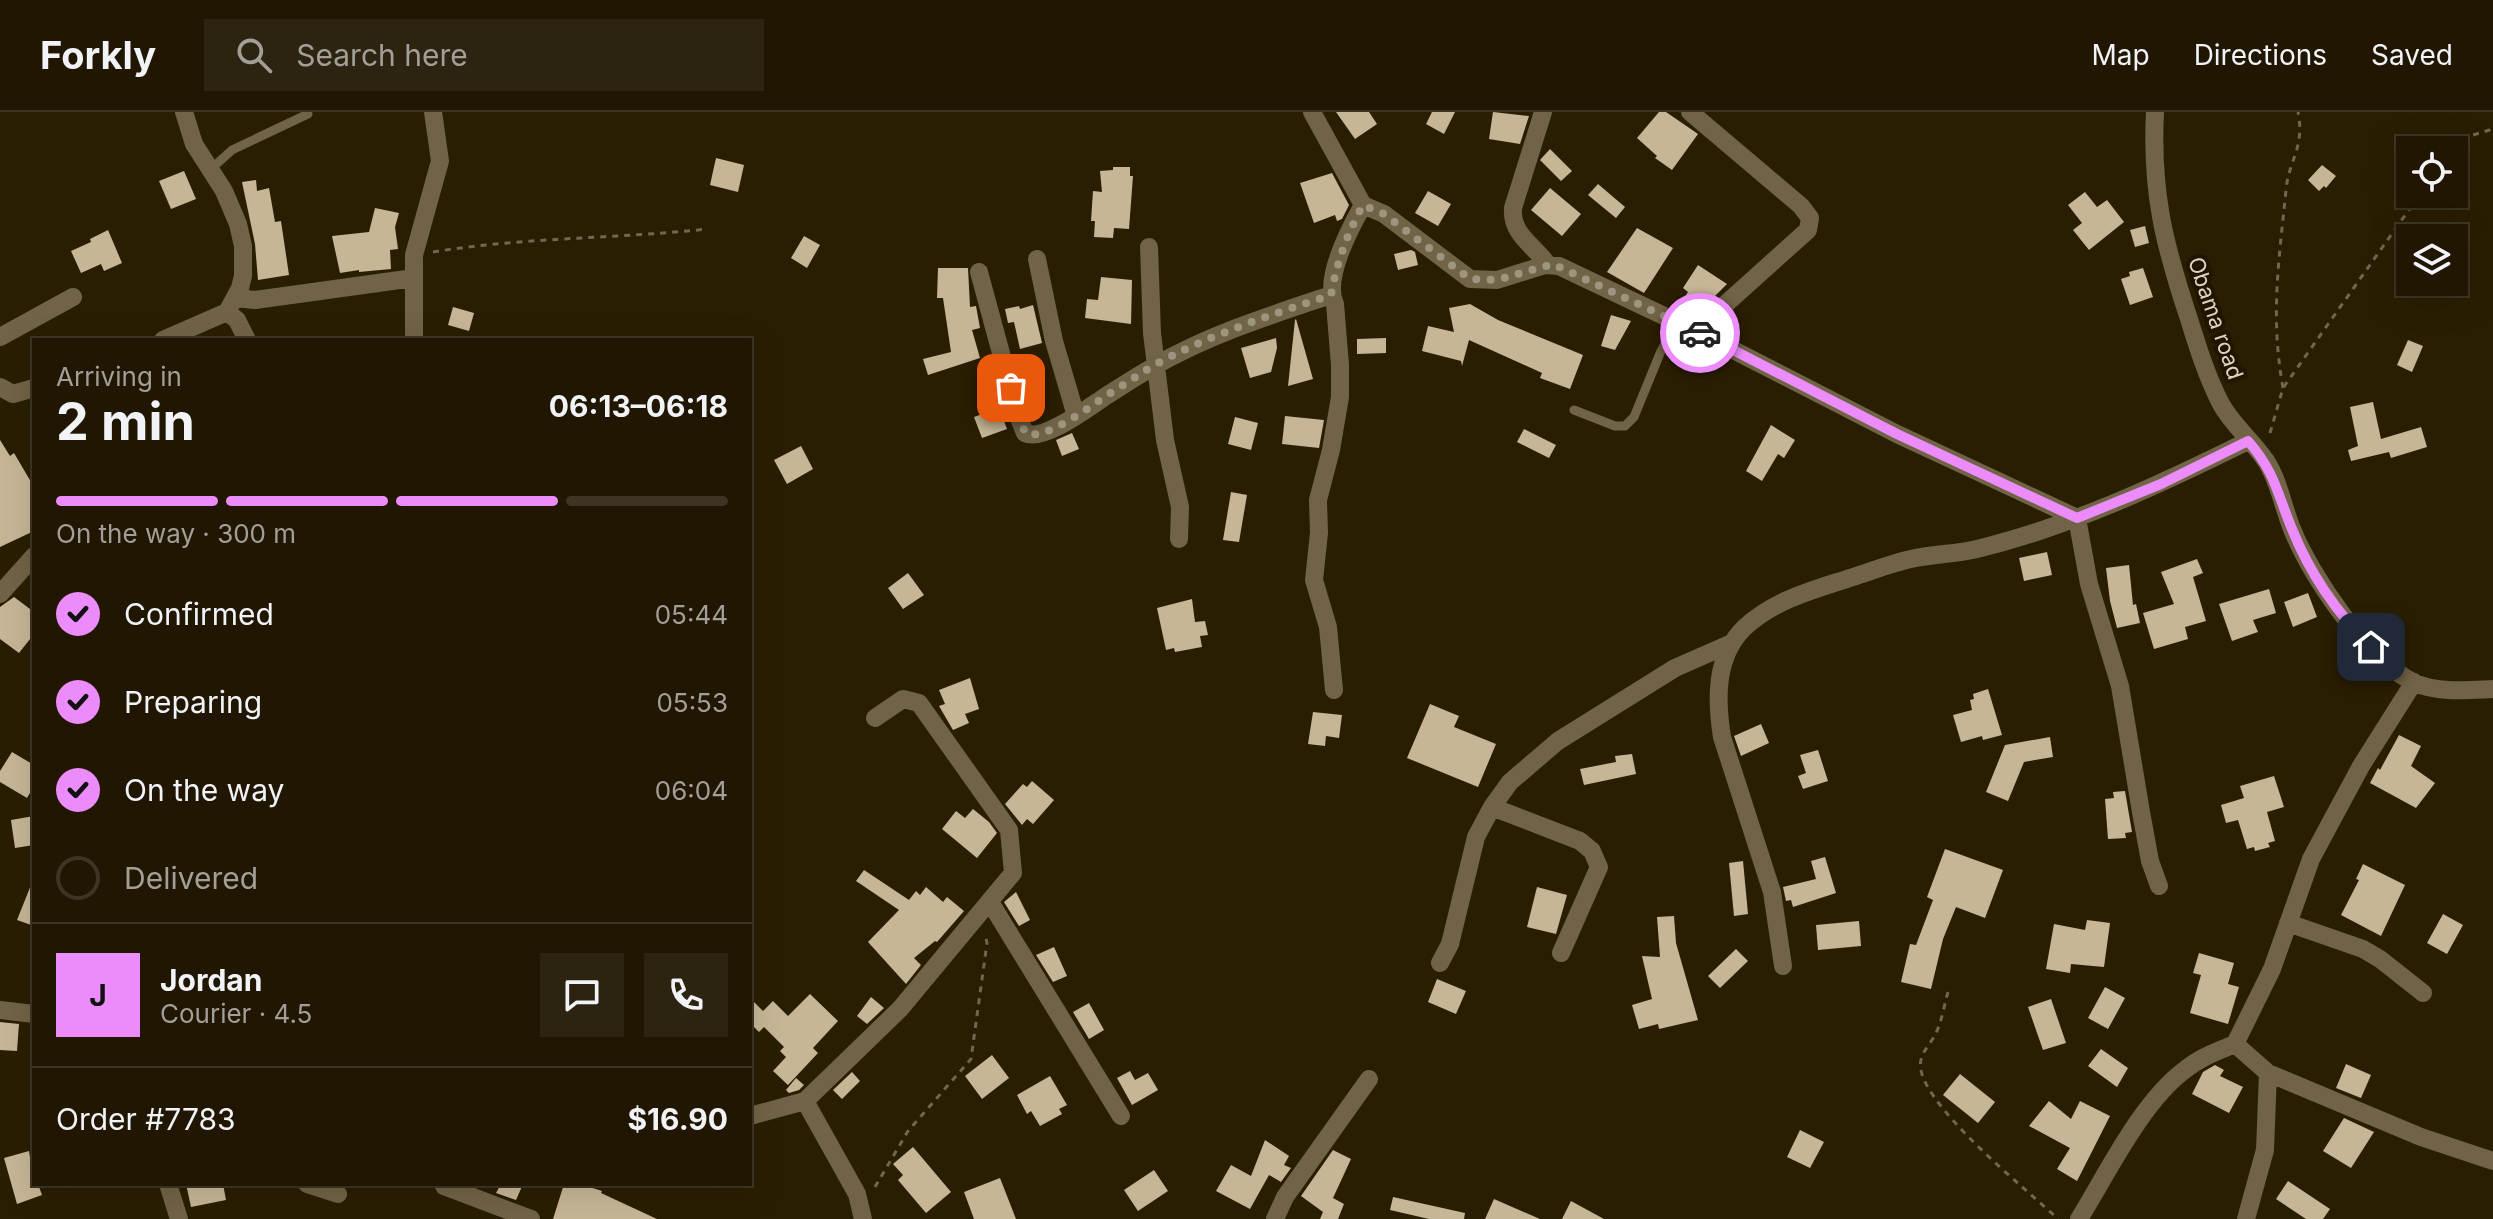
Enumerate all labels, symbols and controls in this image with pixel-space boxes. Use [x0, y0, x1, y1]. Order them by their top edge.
search box [204, 19, 764, 91]
text: Forkly [40, 32, 156, 78]
icon: search [232, 33, 276, 77]
text: Search here [296, 37, 468, 73]
text: Map [2091, 38, 2150, 72]
text: Directions [2194, 38, 2327, 72]
text: Saved [2371, 38, 2453, 72]
map controls [2396, 136, 2468, 296]
button: locate [2396, 136, 2468, 208]
button: layers [2396, 224, 2468, 296]
street label: Obama road [2183, 253, 2249, 383]
courier [1660, 293, 1740, 373]
icon: car [1678, 311, 1722, 355]
pin [977, 354, 1045, 422]
text: Arriving in [56, 361, 182, 392]
icon: bag [989, 366, 1033, 410]
text: 06:13–06:18 [549, 388, 728, 424]
text: 2 min [56, 390, 195, 453]
text: On the way · 300 m [56, 518, 296, 549]
icon: check [56, 592, 100, 636]
text: Confirmed [124, 596, 274, 632]
text: 05:44 [655, 599, 728, 630]
pin [2337, 613, 2405, 681]
icon: home [2349, 625, 2393, 669]
icon: check [56, 680, 100, 724]
text: Preparing [124, 684, 262, 720]
text: 05:53 [656, 687, 728, 718]
icon: check [56, 768, 100, 812]
text: On the way [124, 772, 284, 808]
text: 06:04 [655, 775, 728, 806]
text: Delivered [124, 860, 258, 896]
button: chat [540, 953, 624, 1037]
button: phone [644, 953, 728, 1037]
text: Jordan [160, 962, 262, 998]
text: J [89, 977, 107, 1013]
text: Courier · 4.5 [160, 998, 312, 1029]
text: Order #7783 [56, 1101, 236, 1137]
text: $16.90 [627, 1101, 728, 1137]

